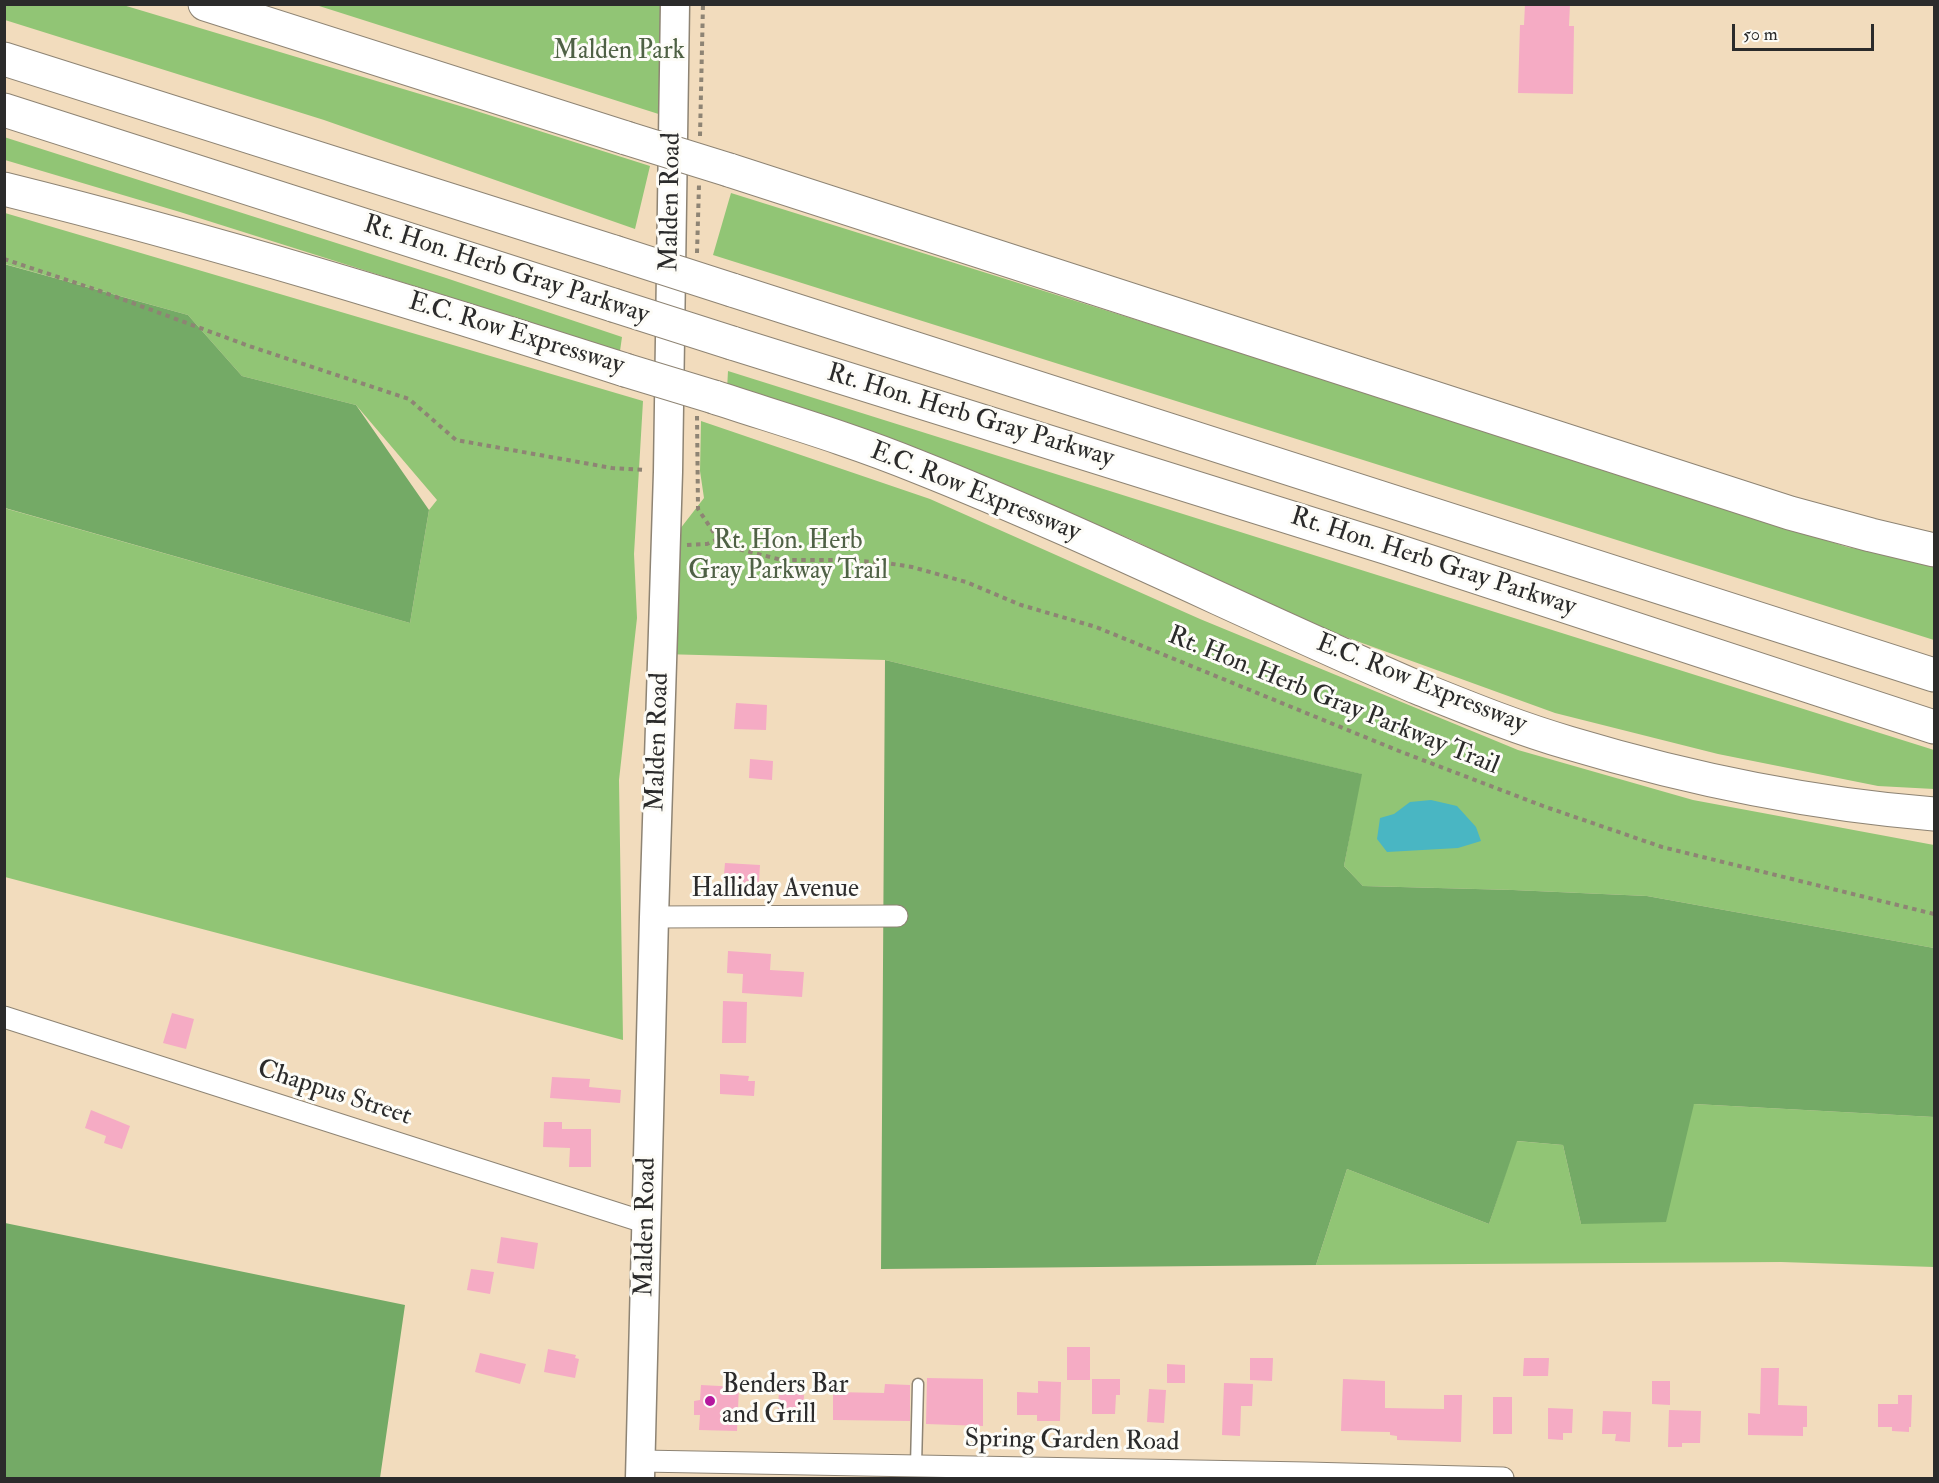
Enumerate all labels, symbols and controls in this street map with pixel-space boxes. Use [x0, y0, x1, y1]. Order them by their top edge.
scale bar [1735, 12, 1878, 50]
text: 50 m [1743, 23, 1778, 46]
park label: Malden Park [553, 36, 685, 68]
street label: Malden Road [655, 132, 689, 272]
street label: Rt. Hon. Herb Gray Parkway [359, 210, 653, 332]
street label: E.C. Row Expressway [404, 287, 628, 383]
street label: Rt. Hon. Herb Gray Parkway [823, 358, 1117, 476]
street label: E.C. Row Expressway [865, 437, 1085, 549]
street label: Rt. Hon. Herb Gray Parkway [1286, 502, 1580, 624]
park label: Rt. Hon. Herb Gray Parkway Trail [688, 526, 888, 588]
street label: Rt. Hon. Herb Gray Parkway Trail [1163, 621, 1503, 783]
street label: E.C. Row Expressway [1311, 629, 1531, 741]
street label: Malden Road [641, 672, 677, 812]
street label: Halliday Avenue [691, 874, 859, 906]
street label: Chappus Street [253, 1054, 415, 1134]
street label: Malden Road [630, 1157, 664, 1297]
place label: Benders Bar and Grill [722, 1370, 848, 1432]
marker: Benders Bar and Grill [703, 1394, 717, 1408]
street label: Spring Garden Road [964, 1425, 1180, 1459]

